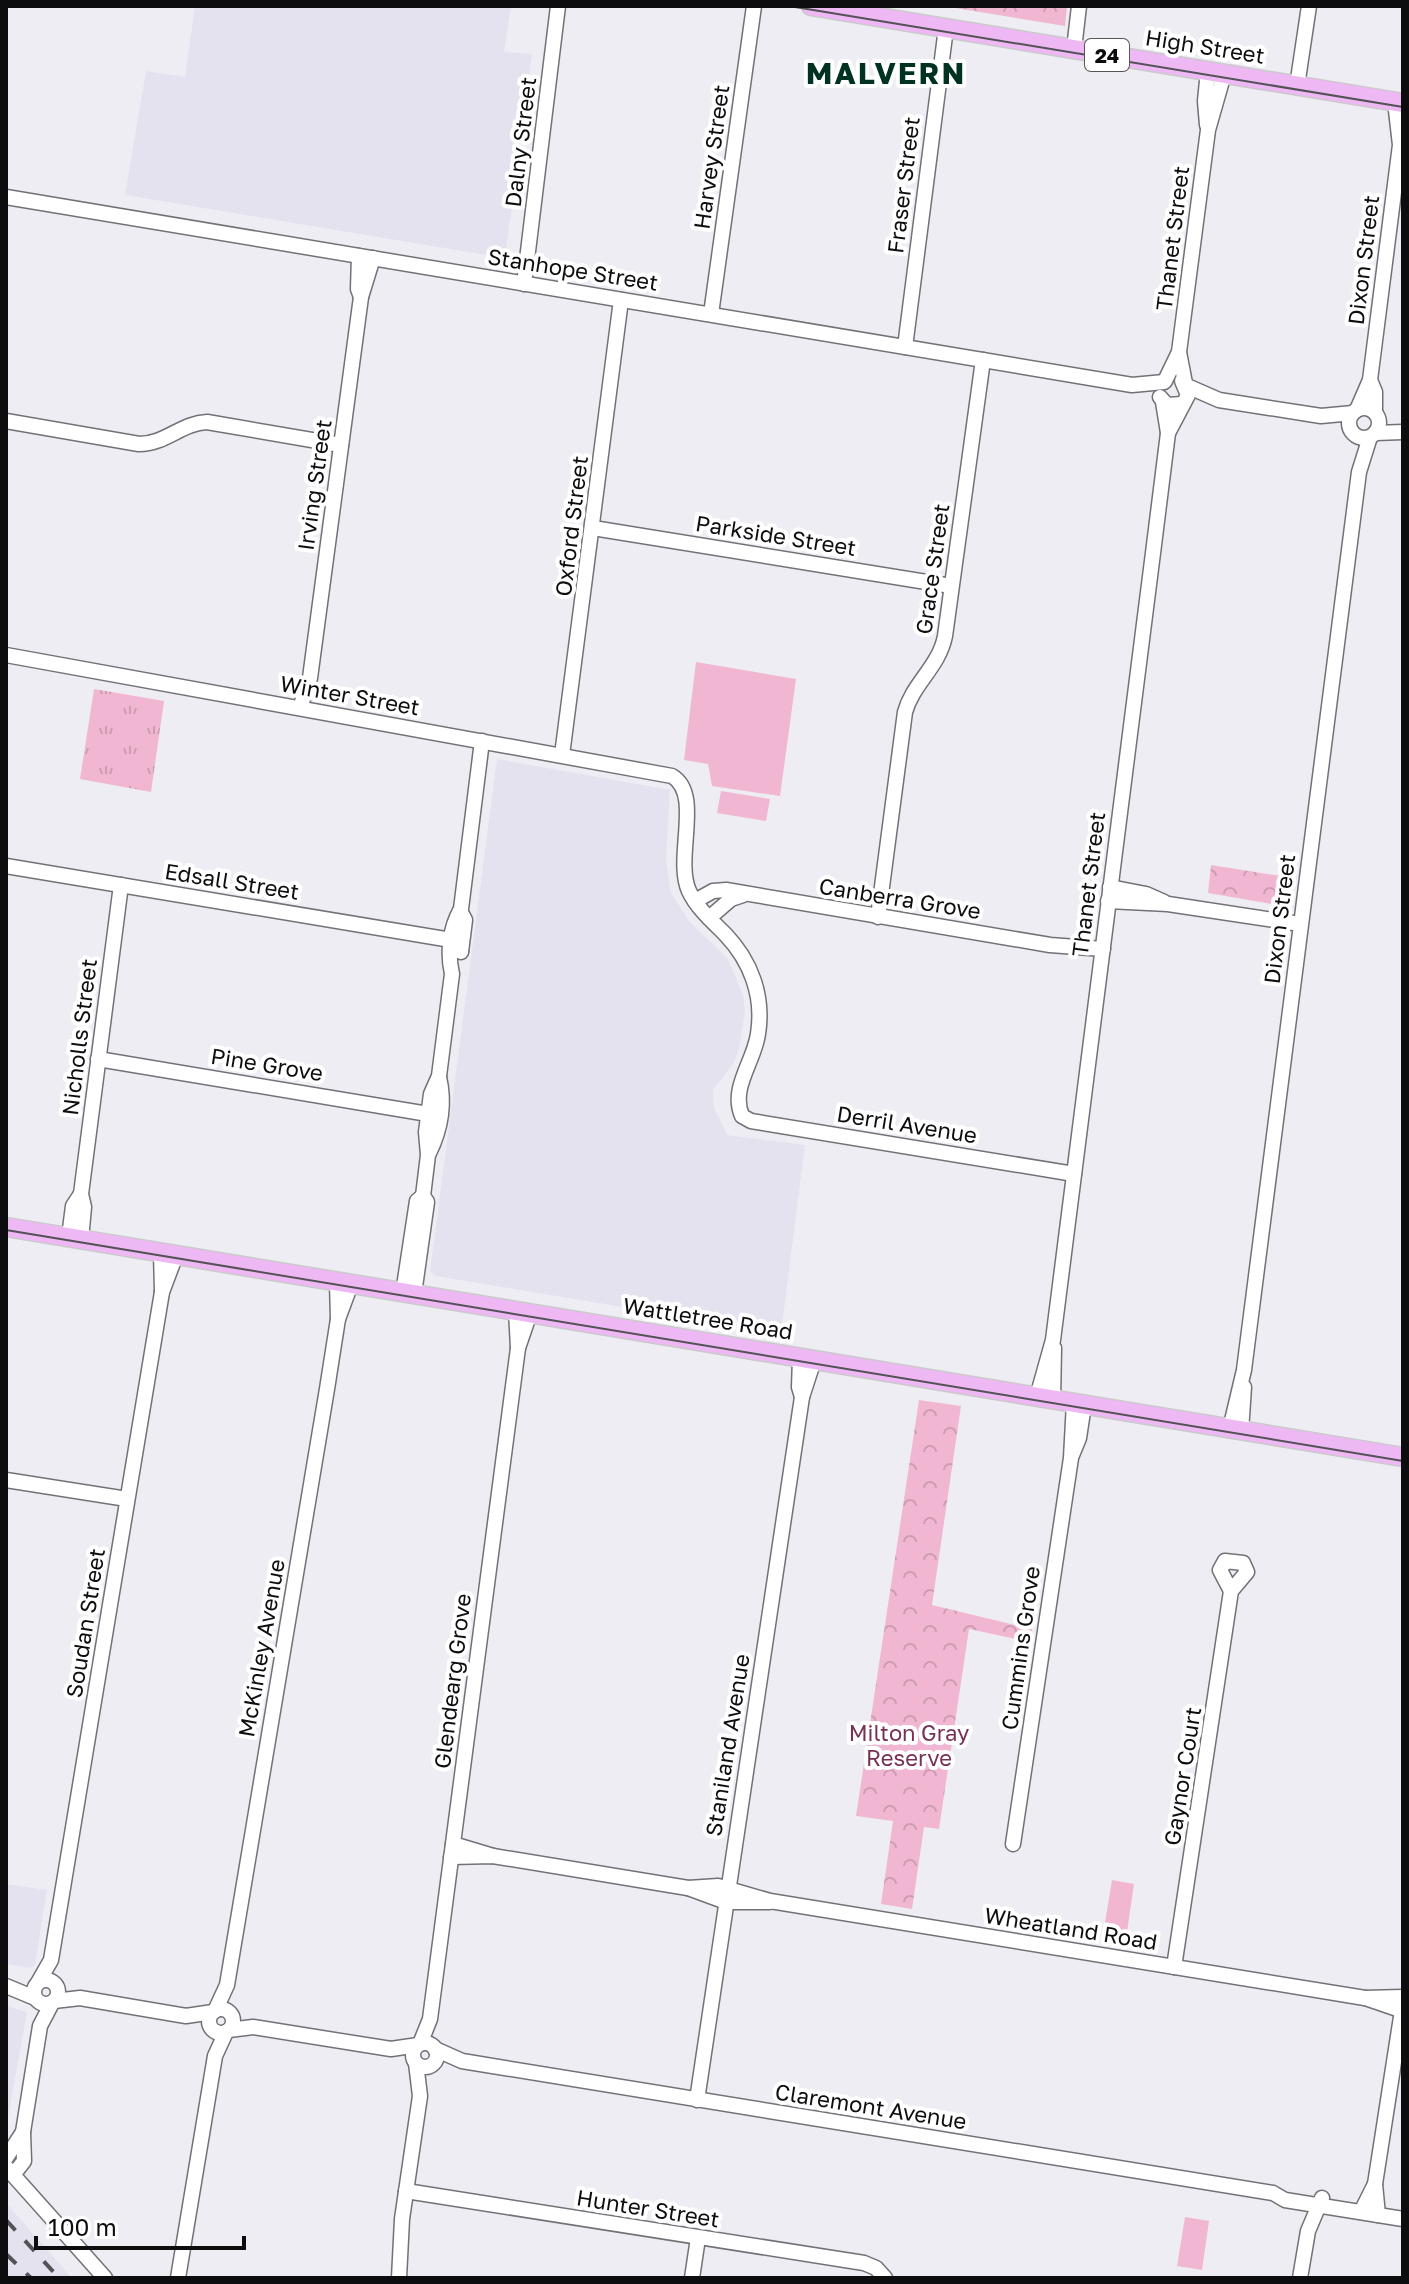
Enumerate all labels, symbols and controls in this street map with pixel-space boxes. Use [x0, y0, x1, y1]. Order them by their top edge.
street label: High Street [1143, 23, 1267, 69]
road number: 24 [1085, 39, 1129, 71]
district label: MALVERN [806, 55, 966, 91]
street label: Dalny Street [499, 75, 541, 209]
street label: Harvey Street [688, 83, 734, 231]
street label: Fraser Street [881, 115, 925, 255]
street label: Thanet Street [1150, 164, 1194, 312]
street label: Dixon Street [1342, 194, 1384, 326]
street label: Stanhope Street [486, 242, 660, 296]
street label: Irving Street [291, 418, 337, 552]
street label: Oxford Street [549, 454, 593, 598]
street label: Grace Street [909, 502, 955, 636]
street label: Parkside Street [694, 509, 858, 561]
street label: Winter Street [278, 669, 422, 721]
street label: Thanet Street [1066, 810, 1110, 958]
street label: Dixon Street [1258, 853, 1300, 985]
street label: Edsall Street [163, 857, 301, 905]
street label: Canberra Grove [817, 872, 983, 924]
street label: Nicholls Street [56, 957, 102, 1117]
street label: Pine Grove [209, 1042, 325, 1086]
street label: Derril Avenue [835, 1100, 979, 1148]
street label: Wattletree Road [621, 1291, 795, 1345]
street label: Soudan Street [60, 1546, 110, 1700]
street label: McKinley Avenue [232, 1557, 290, 1739]
street label: Cummins Grove [995, 1564, 1045, 1732]
street label: Glendearg Grove [428, 1592, 476, 1770]
street label: Staniland Avenue [699, 1652, 755, 1838]
street label: Gaynor Court [1158, 1705, 1206, 1847]
park label: Milton Gray Reserve [849, 1719, 969, 1771]
street label: Wheatland Road [983, 1901, 1159, 1955]
street label: Claremont Avenue [773, 2078, 969, 2134]
street label: Hunter Street [575, 2183, 721, 2233]
scale bar [36, 2200, 244, 2250]
text: 100 m [48, 2212, 117, 2241]

